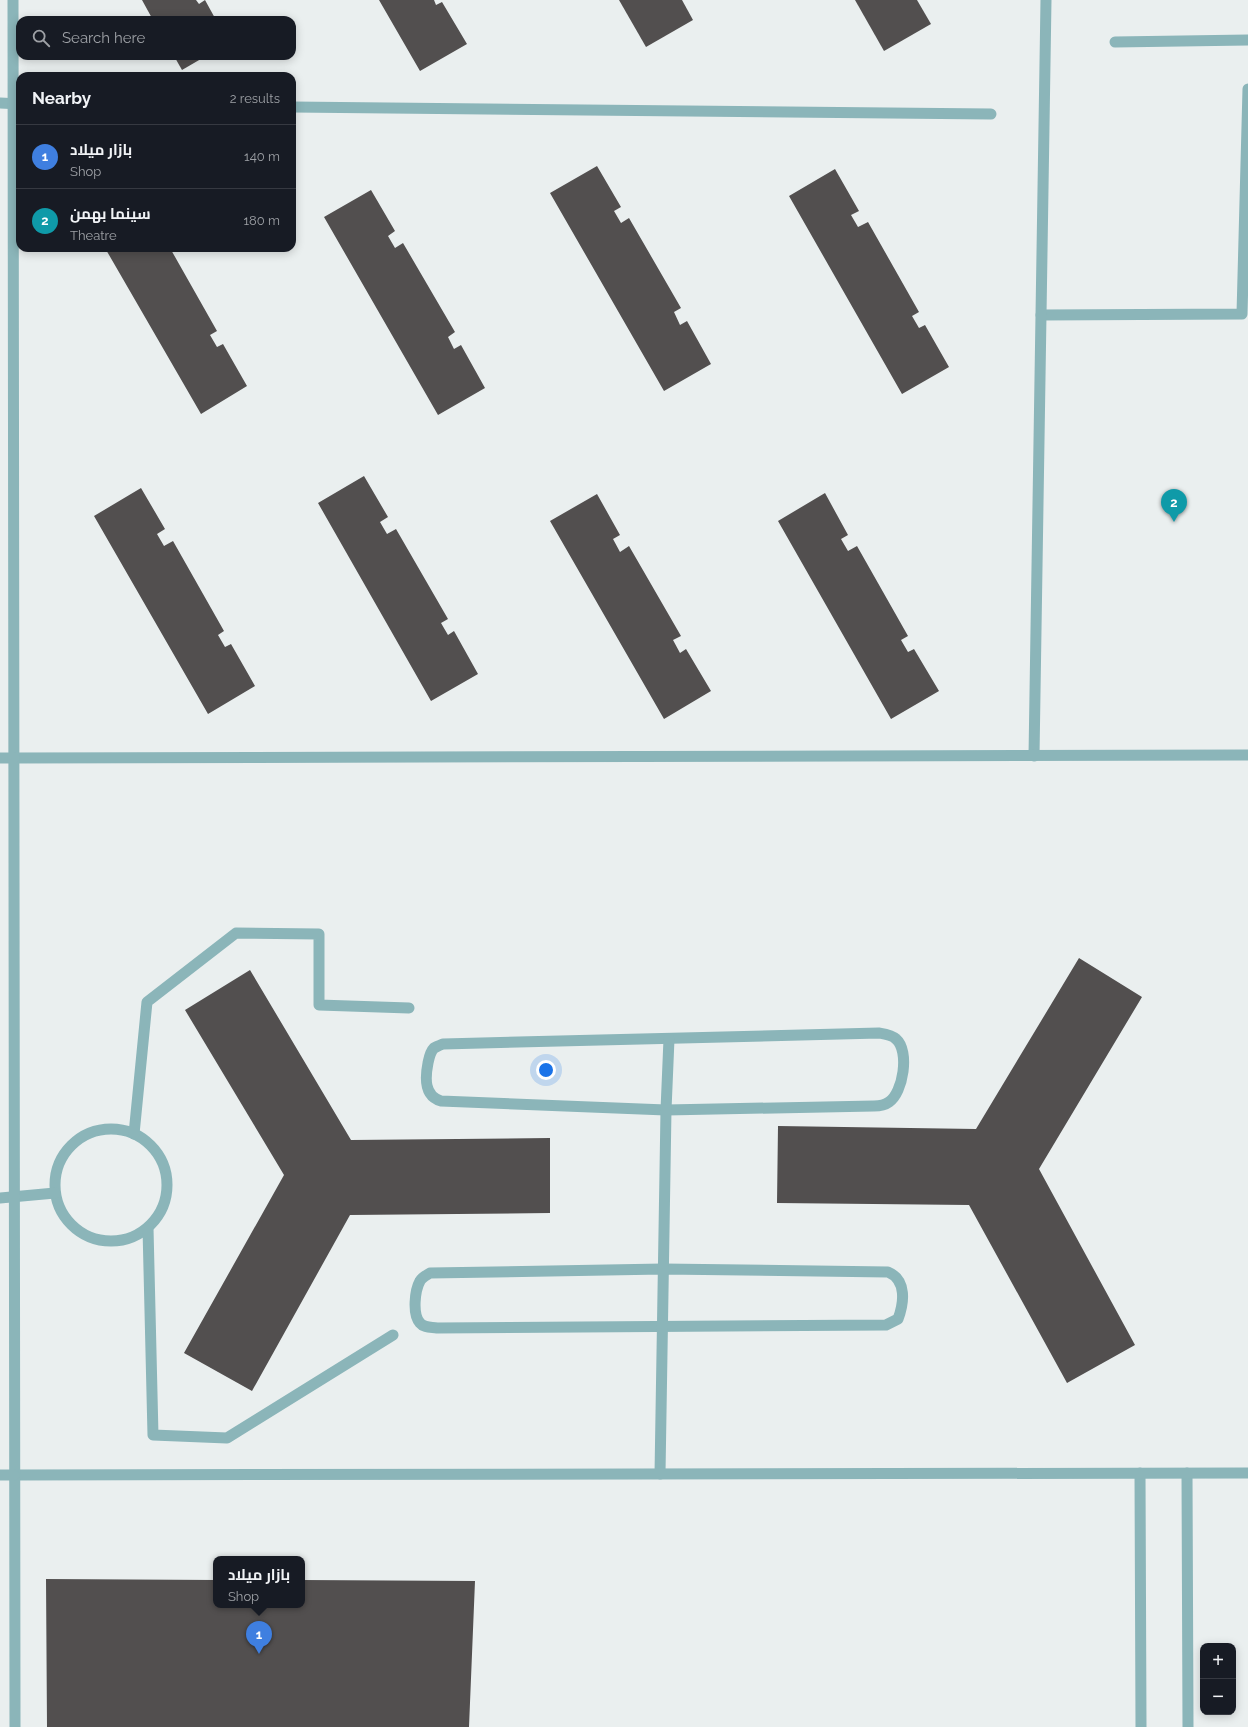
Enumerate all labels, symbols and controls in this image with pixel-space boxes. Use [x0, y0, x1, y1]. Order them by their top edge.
search box [16, 16, 296, 60]
icon: search [30, 27, 52, 49]
text: Search here [62, 29, 145, 47]
text: Nearby [32, 88, 91, 108]
text: 2 results [230, 91, 280, 106]
text: بازار میلاد [70, 141, 132, 159]
text: 1 [42, 149, 48, 164]
text: 140 m [244, 149, 280, 164]
text: Shop [70, 164, 101, 179]
text: سینما بهمن [70, 205, 151, 223]
text: 2 [41, 213, 49, 228]
text: 180 m [244, 213, 280, 228]
text: Theatre [70, 228, 117, 243]
pin: 2 [1161, 489, 1187, 522]
your location [536, 1060, 556, 1080]
popup [213, 1556, 305, 1608]
text: بازار میلاد [228, 1566, 290, 1584]
text: Shop [228, 1589, 259, 1604]
pin: 1 [246, 1621, 272, 1654]
map controls [1200, 1643, 1236, 1715]
button: + [1200, 1643, 1236, 1679]
button: − [1200, 1679, 1236, 1715]

